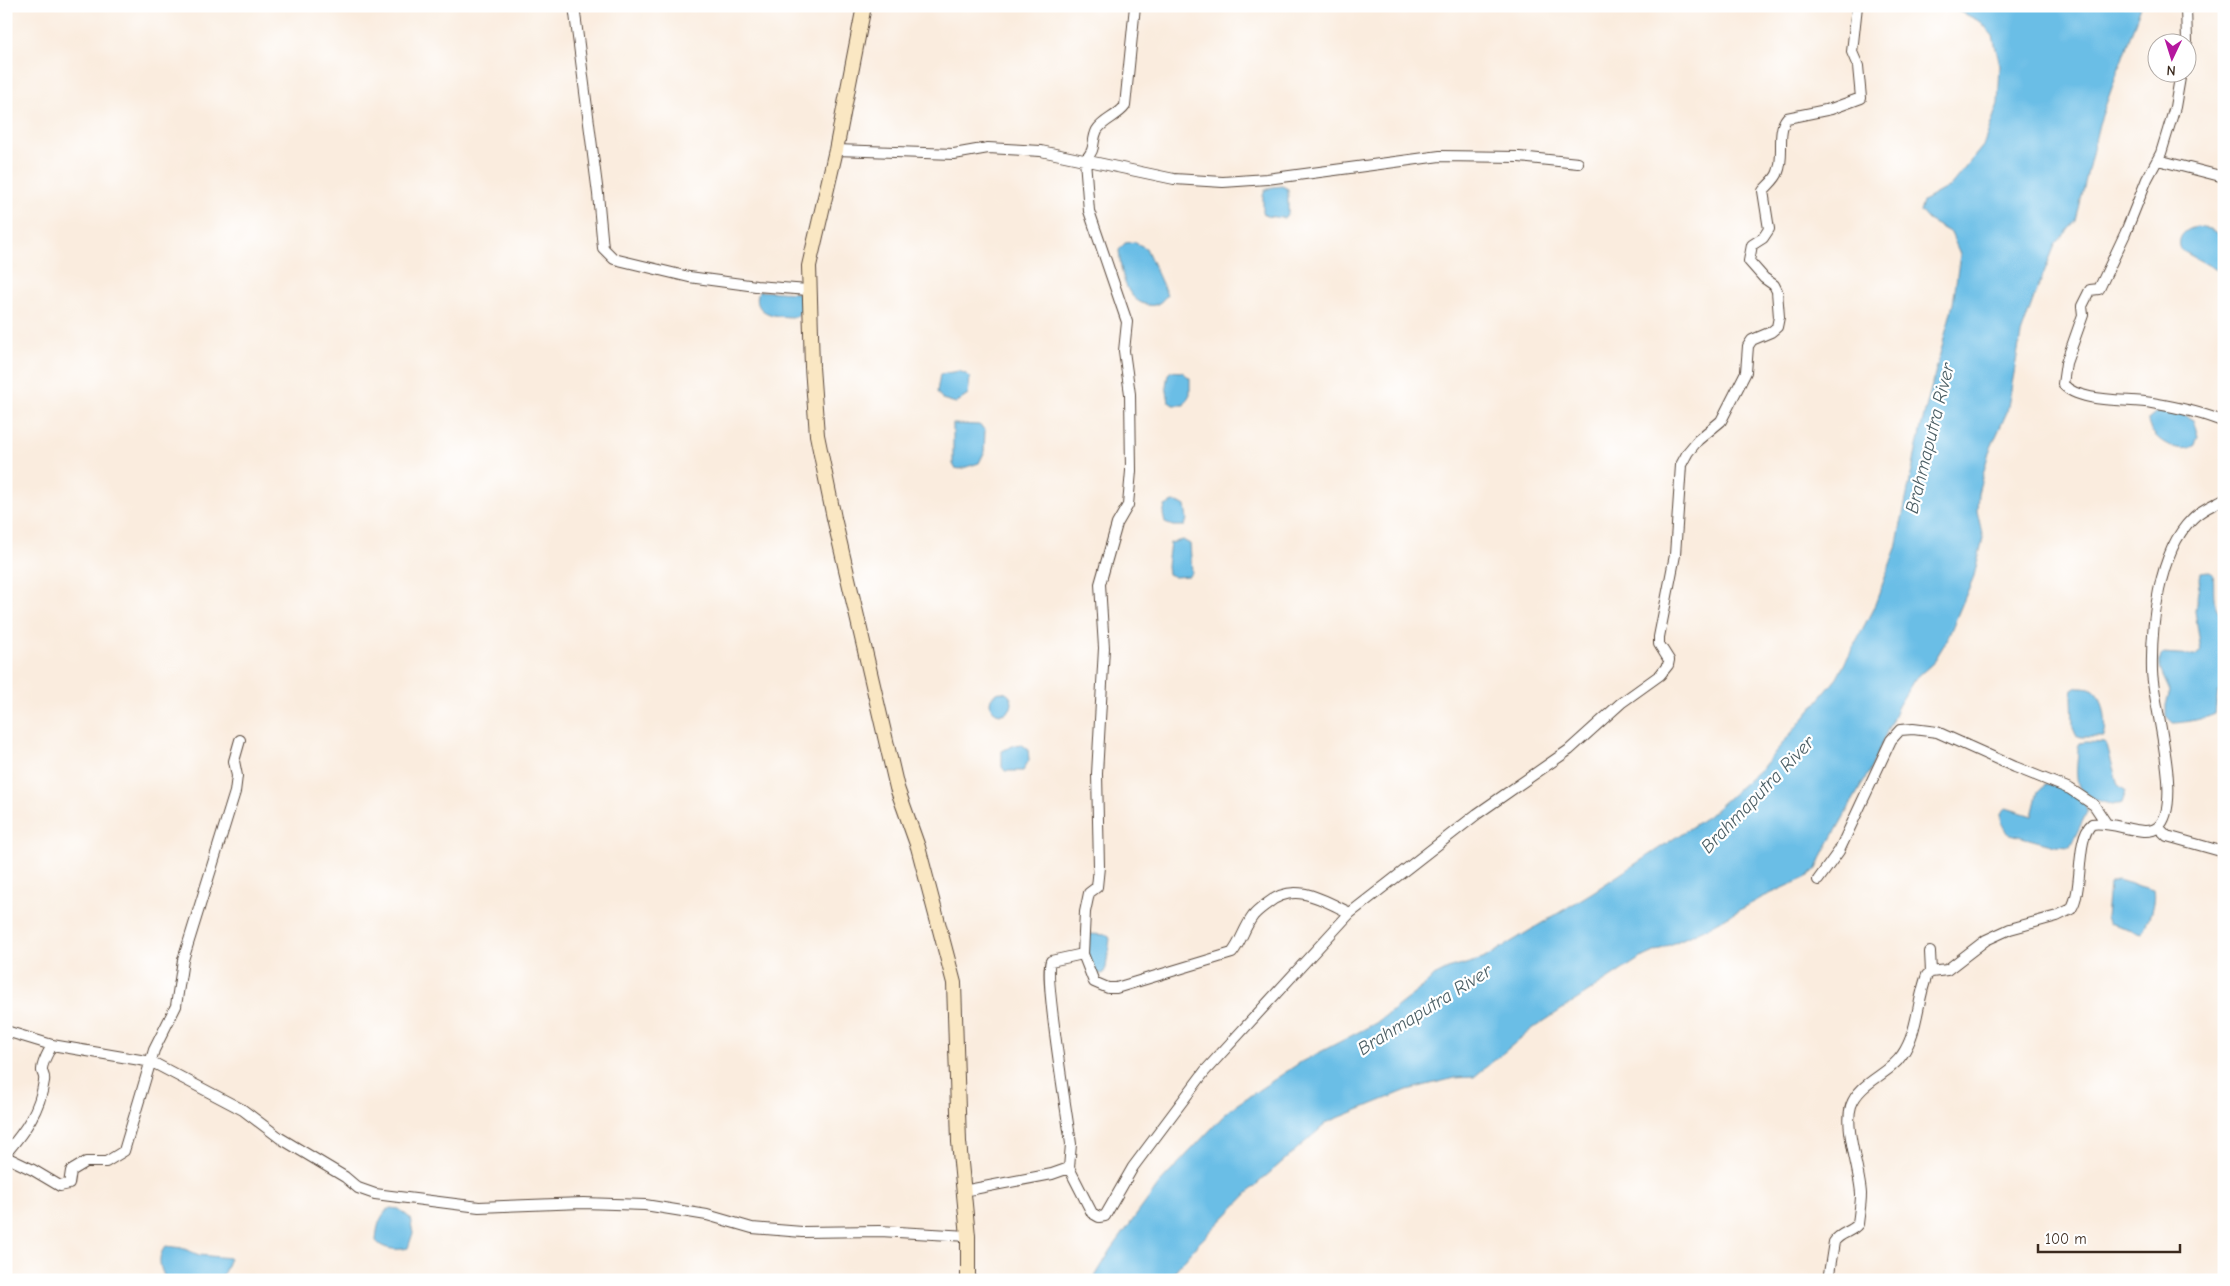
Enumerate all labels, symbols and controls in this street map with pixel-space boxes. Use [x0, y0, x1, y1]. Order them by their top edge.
north arrow [2148, 32, 2198, 82]
text: N [2166, 62, 2176, 79]
water label: Brahmaputra River [1901, 359, 1960, 516]
water label: Brahmaputra River [1696, 731, 1820, 858]
water label: Brahmaputra River [1353, 959, 1497, 1060]
scale bar [2038, 1221, 2180, 1253]
text: 100 m [2045, 1230, 2087, 1248]

